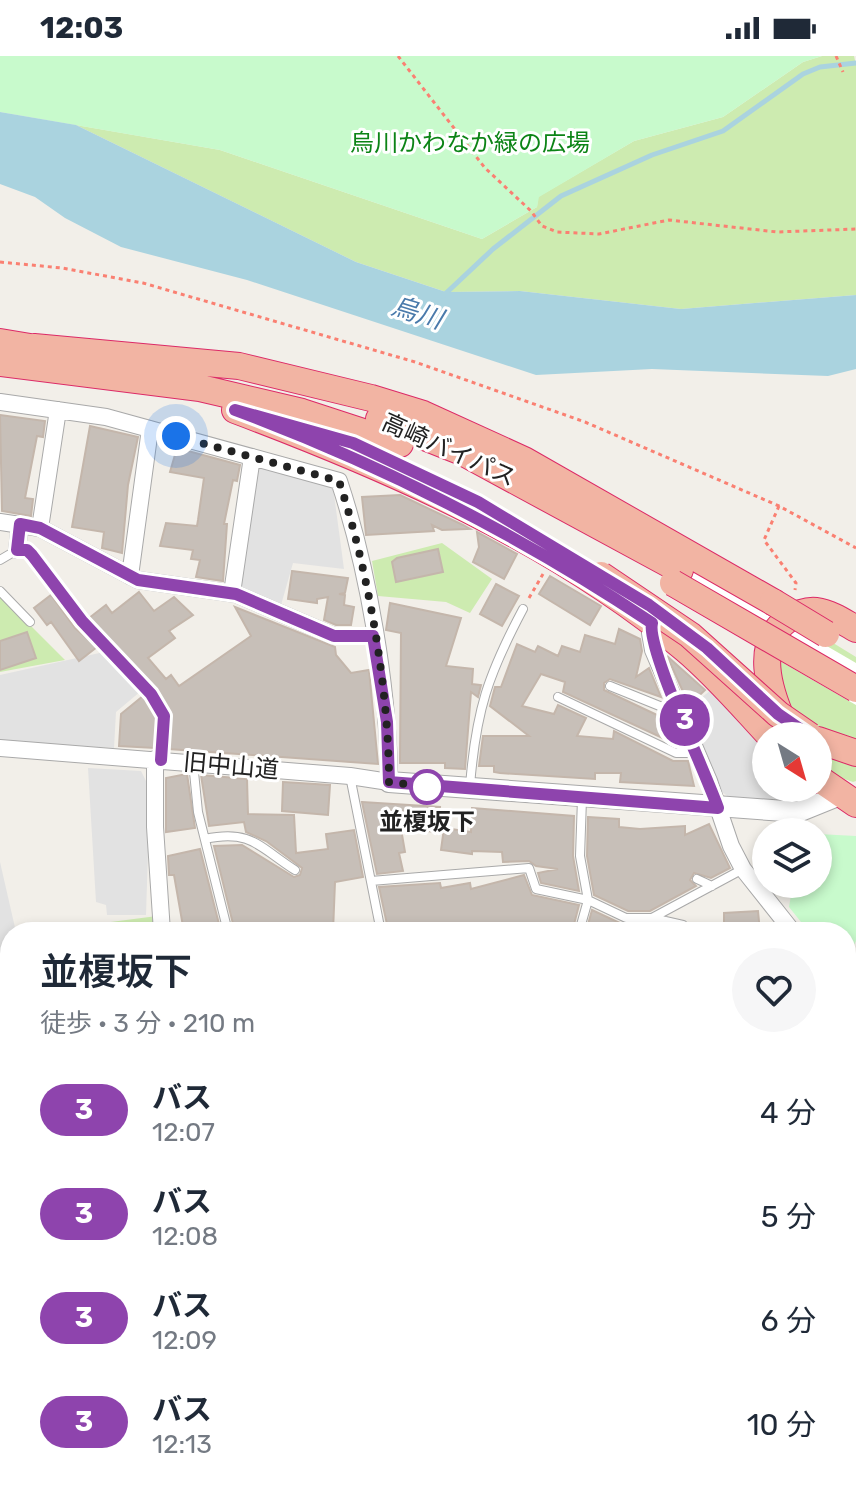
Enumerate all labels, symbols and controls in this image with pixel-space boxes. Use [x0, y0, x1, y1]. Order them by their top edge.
text: 12:03 [40, 10, 123, 46]
park label: 烏川かわなか緑の広場 [350, 129, 590, 157]
water label: 烏川 [388, 291, 449, 336]
street label: 高崎バイパス [378, 408, 520, 492]
your location [156, 416, 196, 456]
line badge: 3 [659, 694, 711, 746]
text: 3 [676, 703, 694, 736]
north arrow [752, 722, 832, 802]
map controls [752, 722, 832, 898]
street label: 旧中山道 [182, 748, 280, 784]
marker: 並榎坂下 [410, 770, 444, 804]
place label: 並榎坂下 [379, 808, 475, 836]
button: layers [752, 818, 832, 898]
button: heart [732, 948, 816, 1032]
text: 並榎坂下 [40, 949, 192, 995]
text: 徒歩 · 3 分 · 210 m [40, 1008, 255, 1039]
text: バス [152, 1080, 212, 1116]
text: 3 [75, 1093, 93, 1126]
text: 4 分 [760, 1095, 816, 1131]
text: 12:07 [152, 1117, 215, 1148]
text: バス [152, 1184, 212, 1220]
text: 3 [75, 1197, 93, 1230]
text: 5 分 [761, 1199, 816, 1235]
text: 12:08 [152, 1221, 218, 1252]
text: バス [152, 1288, 212, 1324]
text: 3 [75, 1301, 93, 1334]
text: 6 分 [761, 1303, 816, 1339]
text: 12:09 [152, 1325, 217, 1356]
text: バス [152, 1392, 212, 1428]
text: 3 [75, 1405, 93, 1438]
text: 10 分 [747, 1407, 816, 1443]
text: 12:13 [152, 1429, 212, 1460]

